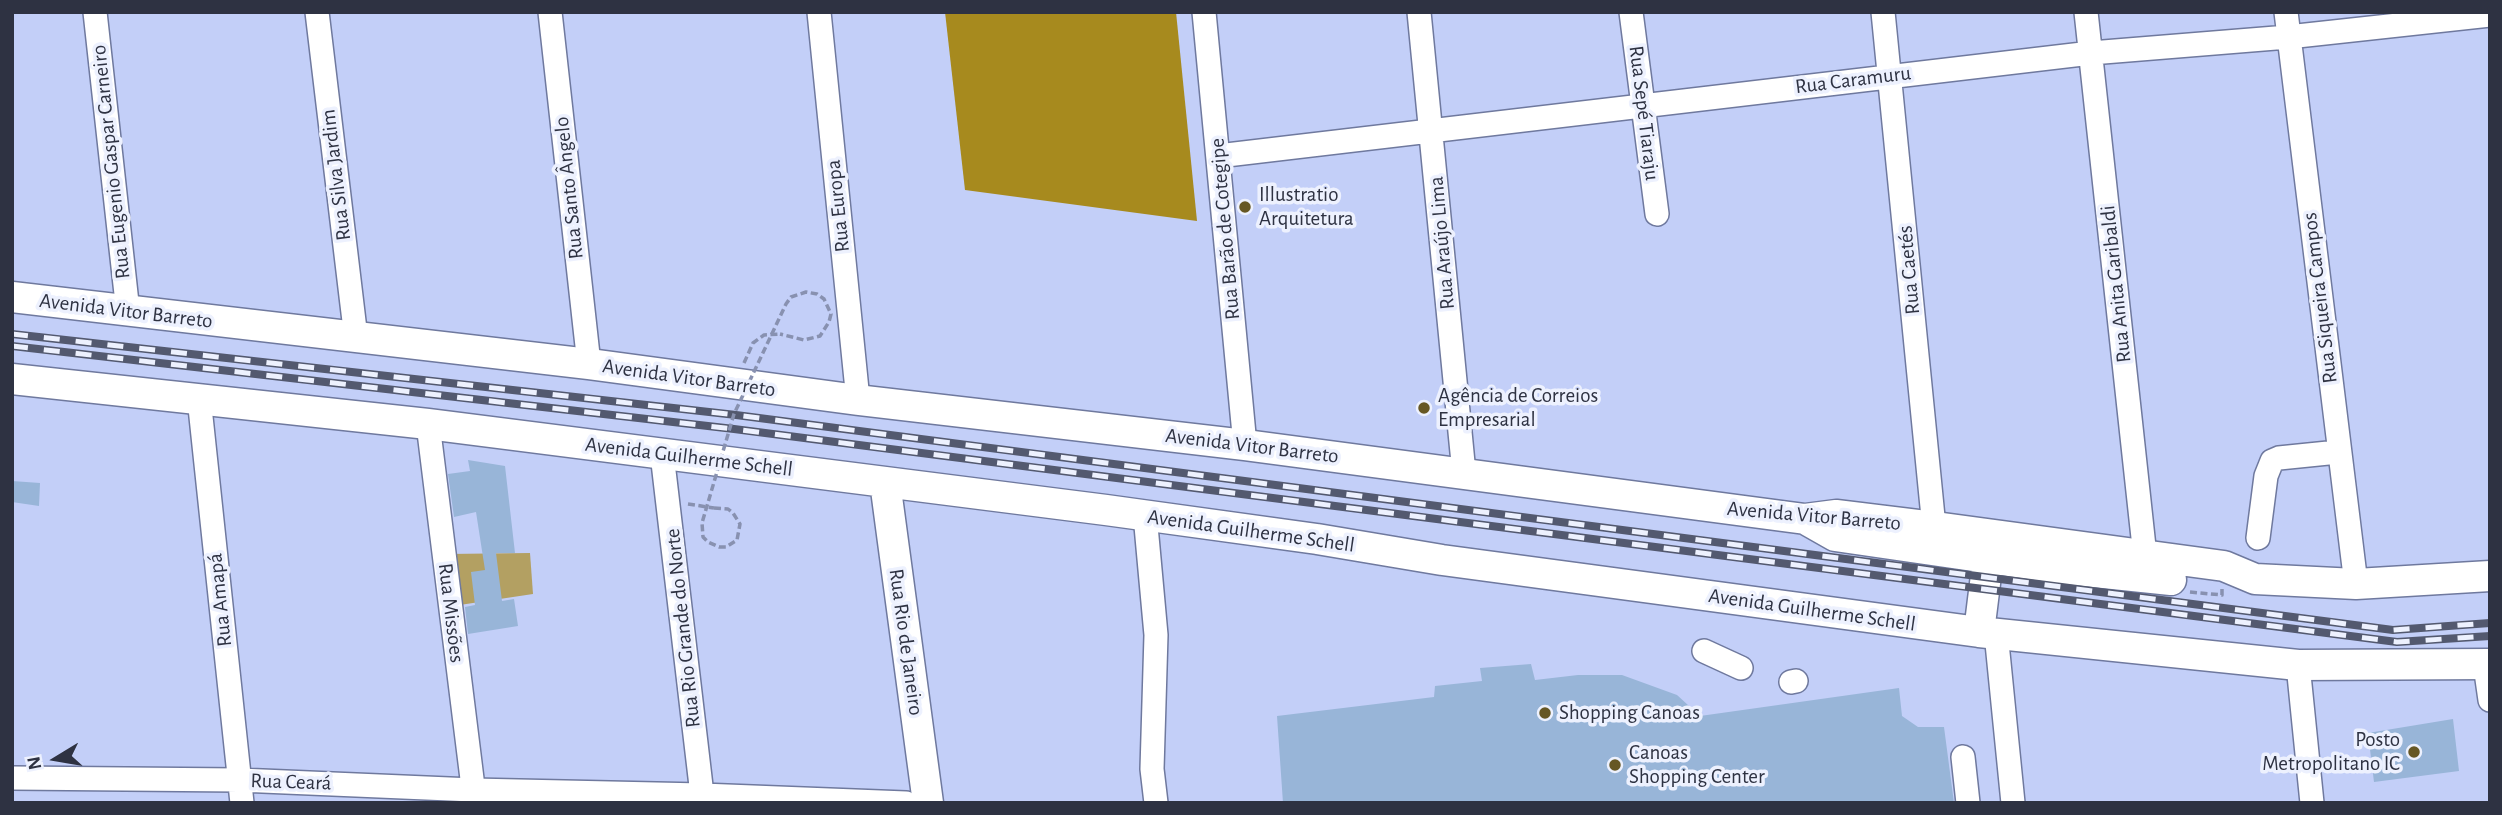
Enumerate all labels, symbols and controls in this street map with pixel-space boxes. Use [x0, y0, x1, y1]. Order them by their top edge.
street label: Rua Eugenio Gaspar Carneiro [86, 44, 136, 280]
street label: Rua Sepé Tiaraju [1623, 44, 1665, 182]
street label: Rua Caramuru [1794, 60, 1912, 100]
street label: Rua Silva Jardim [315, 108, 357, 242]
street label: Rua Santo Ângelo [549, 115, 589, 261]
street label: Rua Barão de Cotegipe [1205, 137, 1245, 321]
street label: Rua Europa [821, 159, 855, 253]
street label: Rua Araújo Lima [1424, 175, 1460, 311]
place label: Illustratio Arquitetura [1259, 182, 1354, 232]
marker: Illustratio Arquitetura [1237, 199, 1253, 215]
street label: Rua Anita Garibaldi [2095, 204, 2137, 364]
street label: Rua Siqueira Campos [2297, 211, 2343, 385]
street label: Rua Caetés [1893, 224, 1925, 316]
street label: Avenida Vitor Barreto [38, 288, 214, 334]
street label: Avenida Vitor Barreto [601, 353, 777, 403]
place label: Agência de Correios Empresarial [1438, 383, 1598, 433]
marker: Agência de Correios Empresarial [1416, 400, 1432, 416]
street label: Avenida Vitor Barreto [1164, 423, 1340, 469]
street label: Avenida Guilherme Schell [584, 432, 794, 482]
street label: Avenida Vitor Barreto [1726, 496, 1902, 536]
street label: Avenida Guilherme Schell [1146, 504, 1356, 558]
street label: Rua Rio Grande do Norte [660, 527, 706, 729]
street label: Rua Amapá [203, 552, 237, 648]
street label: Rua Missões [432, 562, 470, 664]
street label: Rua Rio de Janeiro [883, 567, 929, 717]
street label: Avenida Guilherme Schell [1707, 583, 1917, 637]
place label: Shopping Canoas [1559, 700, 1700, 726]
marker: Shopping Canoas [1537, 705, 1553, 721]
north arrow [21, 724, 91, 794]
place label: Posto Metropolitano IC [2262, 727, 2400, 777]
place label: Canoas Shopping Center [1629, 740, 1765, 790]
marker: Posto Metropolitano IC [2406, 744, 2422, 760]
text: N [24, 755, 45, 771]
marker: Canoas Shopping Center [1607, 757, 1623, 773]
street label: Rua Ceará [250, 768, 332, 796]

